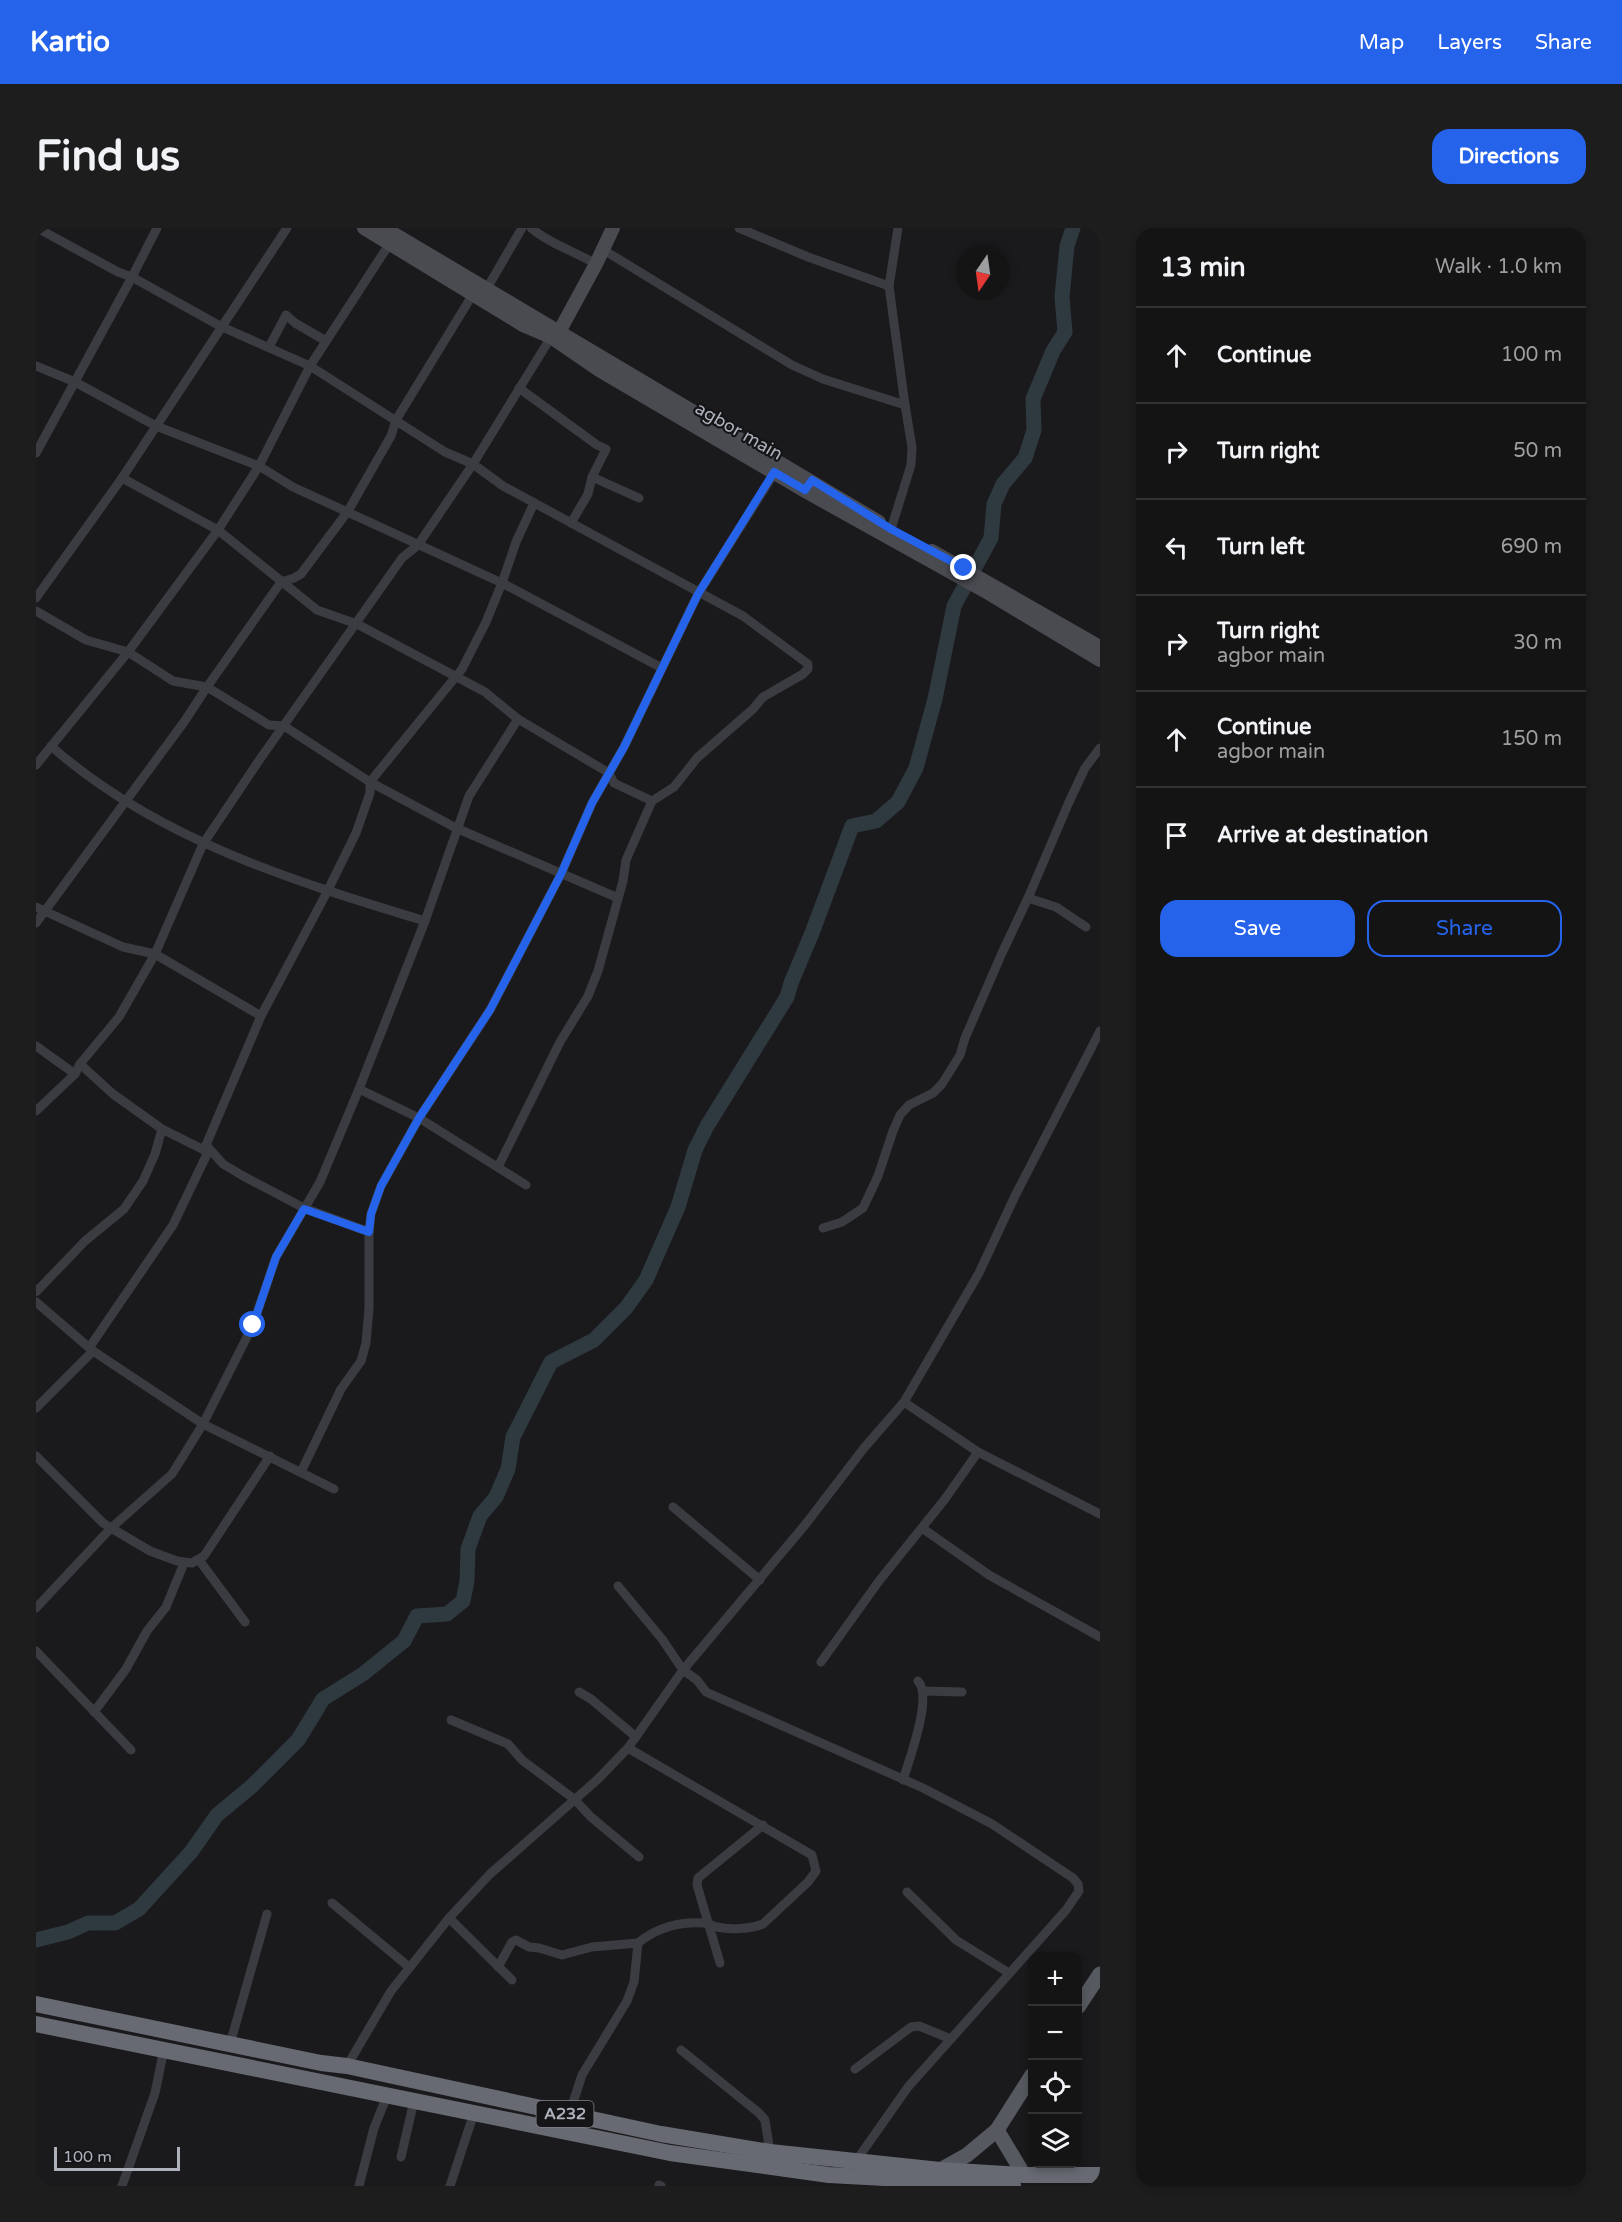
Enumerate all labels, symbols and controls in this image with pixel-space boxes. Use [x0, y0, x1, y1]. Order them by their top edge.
text: Kartio [30, 25, 110, 59]
text: Map [1359, 30, 1404, 55]
text: Layers [1437, 30, 1502, 55]
text: Share [1535, 30, 1592, 55]
button: Directions [1432, 129, 1586, 184]
text: Find us [36, 131, 180, 182]
north arrow [956, 246, 1010, 300]
text: 13 min [1160, 252, 1246, 283]
text: Walk · 1.0 km [1435, 255, 1562, 279]
icon: ahead [1160, 339, 1193, 372]
text: Continue [1217, 342, 1312, 368]
text: 100 m [1501, 343, 1562, 367]
street label: agbor main [691, 397, 787, 465]
icon: right [1160, 435, 1193, 468]
text: Turn right [1217, 438, 1319, 464]
text: 50 m [1513, 439, 1562, 463]
icon: left [1160, 531, 1193, 564]
text: Turn left [1217, 534, 1305, 560]
text: 690 m [1501, 535, 1562, 559]
route end [950, 554, 976, 580]
text: Turn right [1217, 618, 1319, 644]
icon: right [1160, 627, 1193, 660]
text: 30 m [1513, 631, 1562, 655]
text: agbor main [1217, 644, 1325, 668]
text: Continue [1217, 714, 1312, 740]
icon: ahead [1160, 723, 1193, 756]
text: 150 m [1501, 727, 1562, 751]
text: agbor main [1217, 740, 1325, 764]
icon: arrive [1160, 819, 1193, 852]
text: Arrive at destination [1217, 822, 1428, 848]
button: Save [1160, 900, 1355, 957]
button: Share [1367, 900, 1562, 957]
route start [239, 1311, 265, 1337]
map controls [1028, 1952, 1082, 2168]
button: + [1028, 1952, 1082, 2006]
button: − [1028, 2006, 1082, 2060]
button: locate [1028, 2060, 1082, 2114]
road number: A232 [536, 2101, 594, 2127]
button: layers [1028, 2114, 1082, 2168]
scale bar [54, 2144, 180, 2172]
text: 100 m [63, 2147, 112, 2167]

